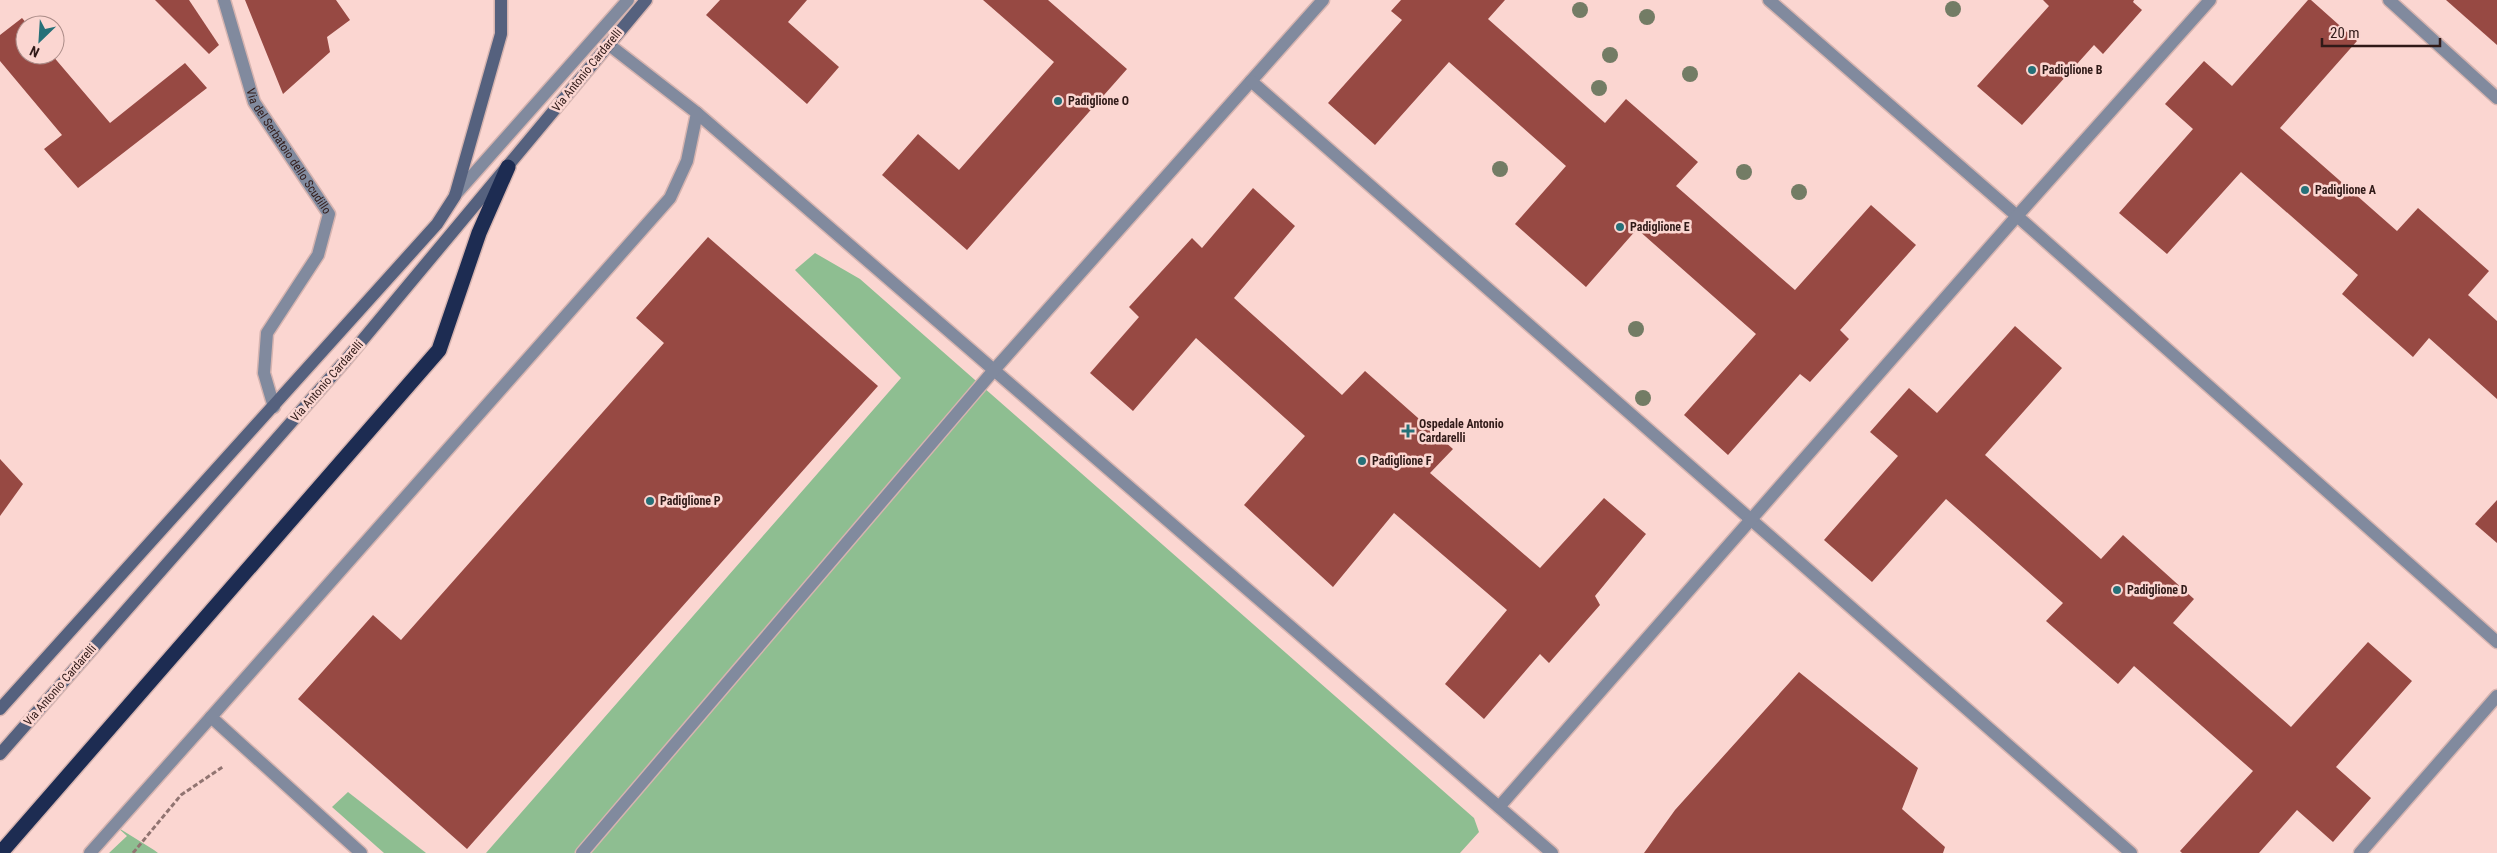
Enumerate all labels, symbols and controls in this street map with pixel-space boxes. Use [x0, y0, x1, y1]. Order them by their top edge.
north arrow [15, 15, 65, 65]
scale bar [2322, 15, 2440, 47]
text: 20 m [2330, 24, 2360, 42]
street label: Via Antonio Cardarelli [549, 26, 625, 114]
text: N [27, 43, 42, 61]
place label: Padiglione B [2042, 63, 2103, 77]
marker: Padiglione B [2026, 64, 2038, 76]
street label: Via del Serbatoio dello Scudillo [243, 87, 334, 217]
place label: Padiglione O [1068, 94, 1129, 108]
marker: Padiglione O [1052, 95, 1064, 107]
place label: Padiglione A [2315, 183, 2377, 197]
marker: Padiglione A [2299, 184, 2311, 196]
place label: Padiglione E [1630, 220, 1690, 234]
marker: Padiglione E [1614, 221, 1626, 233]
street label: Via Antonio Cardarelli [288, 338, 366, 424]
place label: Ospedale Antonio Cardarelli [1419, 417, 1504, 445]
marker: Ospedale Antonio Cardarelli [1401, 424, 1415, 438]
place label: Padiglione F [1372, 454, 1432, 468]
marker: Padiglione F [1356, 455, 1368, 467]
place label: Padiglione P [660, 494, 721, 508]
marker: Padiglione P [644, 495, 656, 507]
place label: Padiglione D [2127, 583, 2188, 597]
marker: Padiglione D [2111, 584, 2123, 596]
street label: Via Antonio Cardarelli [21, 642, 99, 728]

